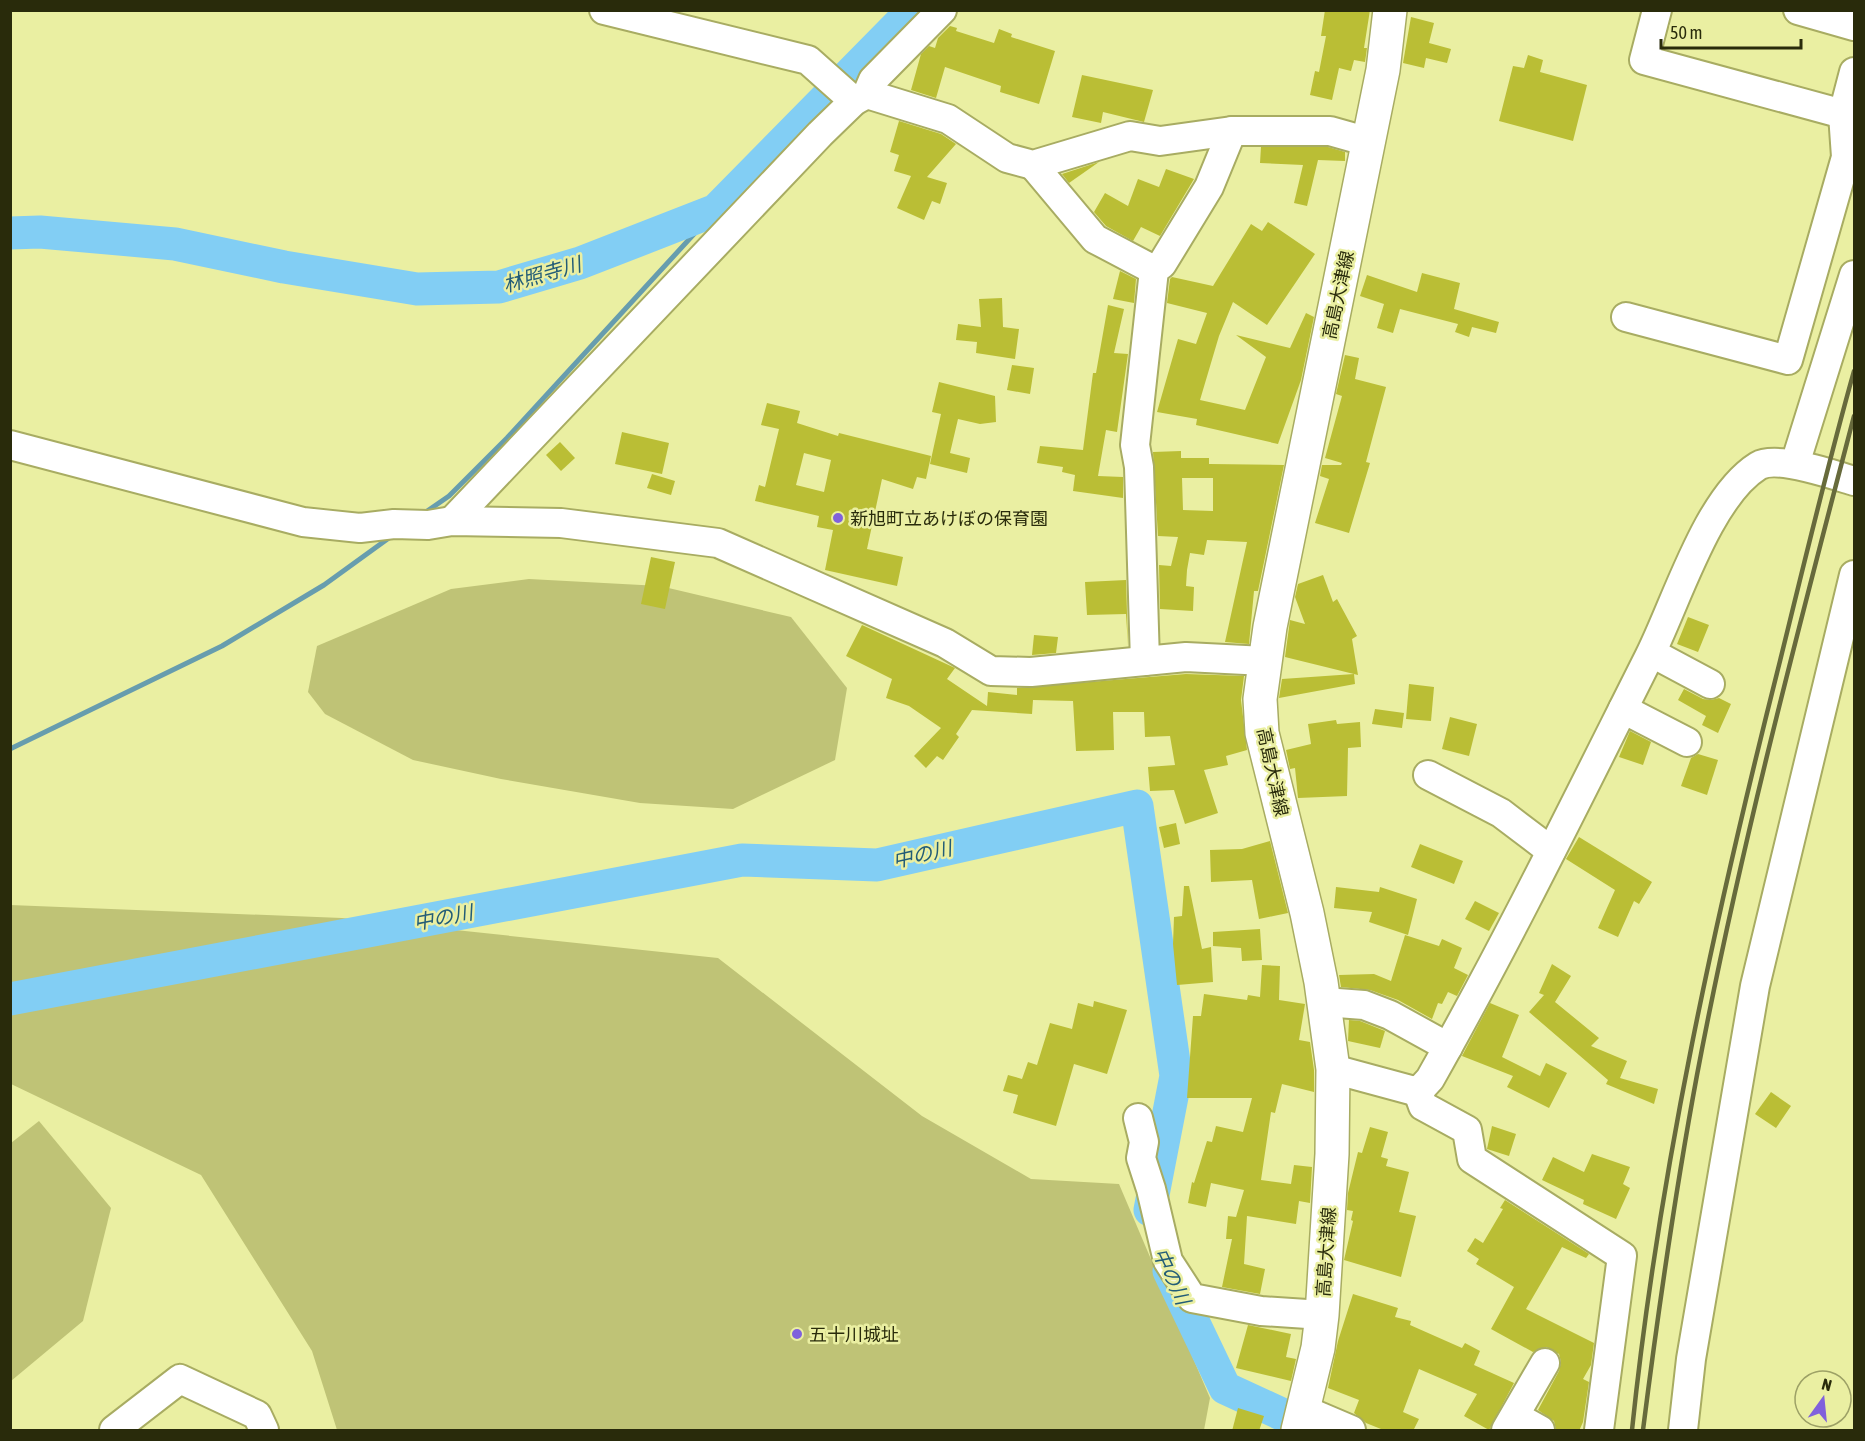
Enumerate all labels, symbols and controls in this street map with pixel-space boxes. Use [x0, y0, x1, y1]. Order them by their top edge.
scale bar [1661, 12, 1800, 50]
text: 50 m [1670, 22, 1702, 43]
street label: 高島大津線 [1318, 249, 1358, 341]
water label: 林照寺川 [500, 251, 586, 296]
place label: 新旭町立あけぼの保育園 [850, 508, 1048, 529]
marker: 新旭町立あけぼの保育園 [831, 511, 845, 525]
street label: 高島大津線 [1253, 726, 1293, 818]
water label: 中の川 [890, 836, 956, 872]
water label: 中の川 [411, 900, 477, 934]
street label: 高島大津線 [1312, 1206, 1340, 1298]
water label: 中の川 [1149, 1244, 1196, 1310]
place label: 五十川城址 [809, 1324, 899, 1345]
marker: 五十川城址 [790, 1327, 804, 1341]
north arrow [1793, 1369, 1853, 1429]
text: N [1820, 1375, 1834, 1394]

